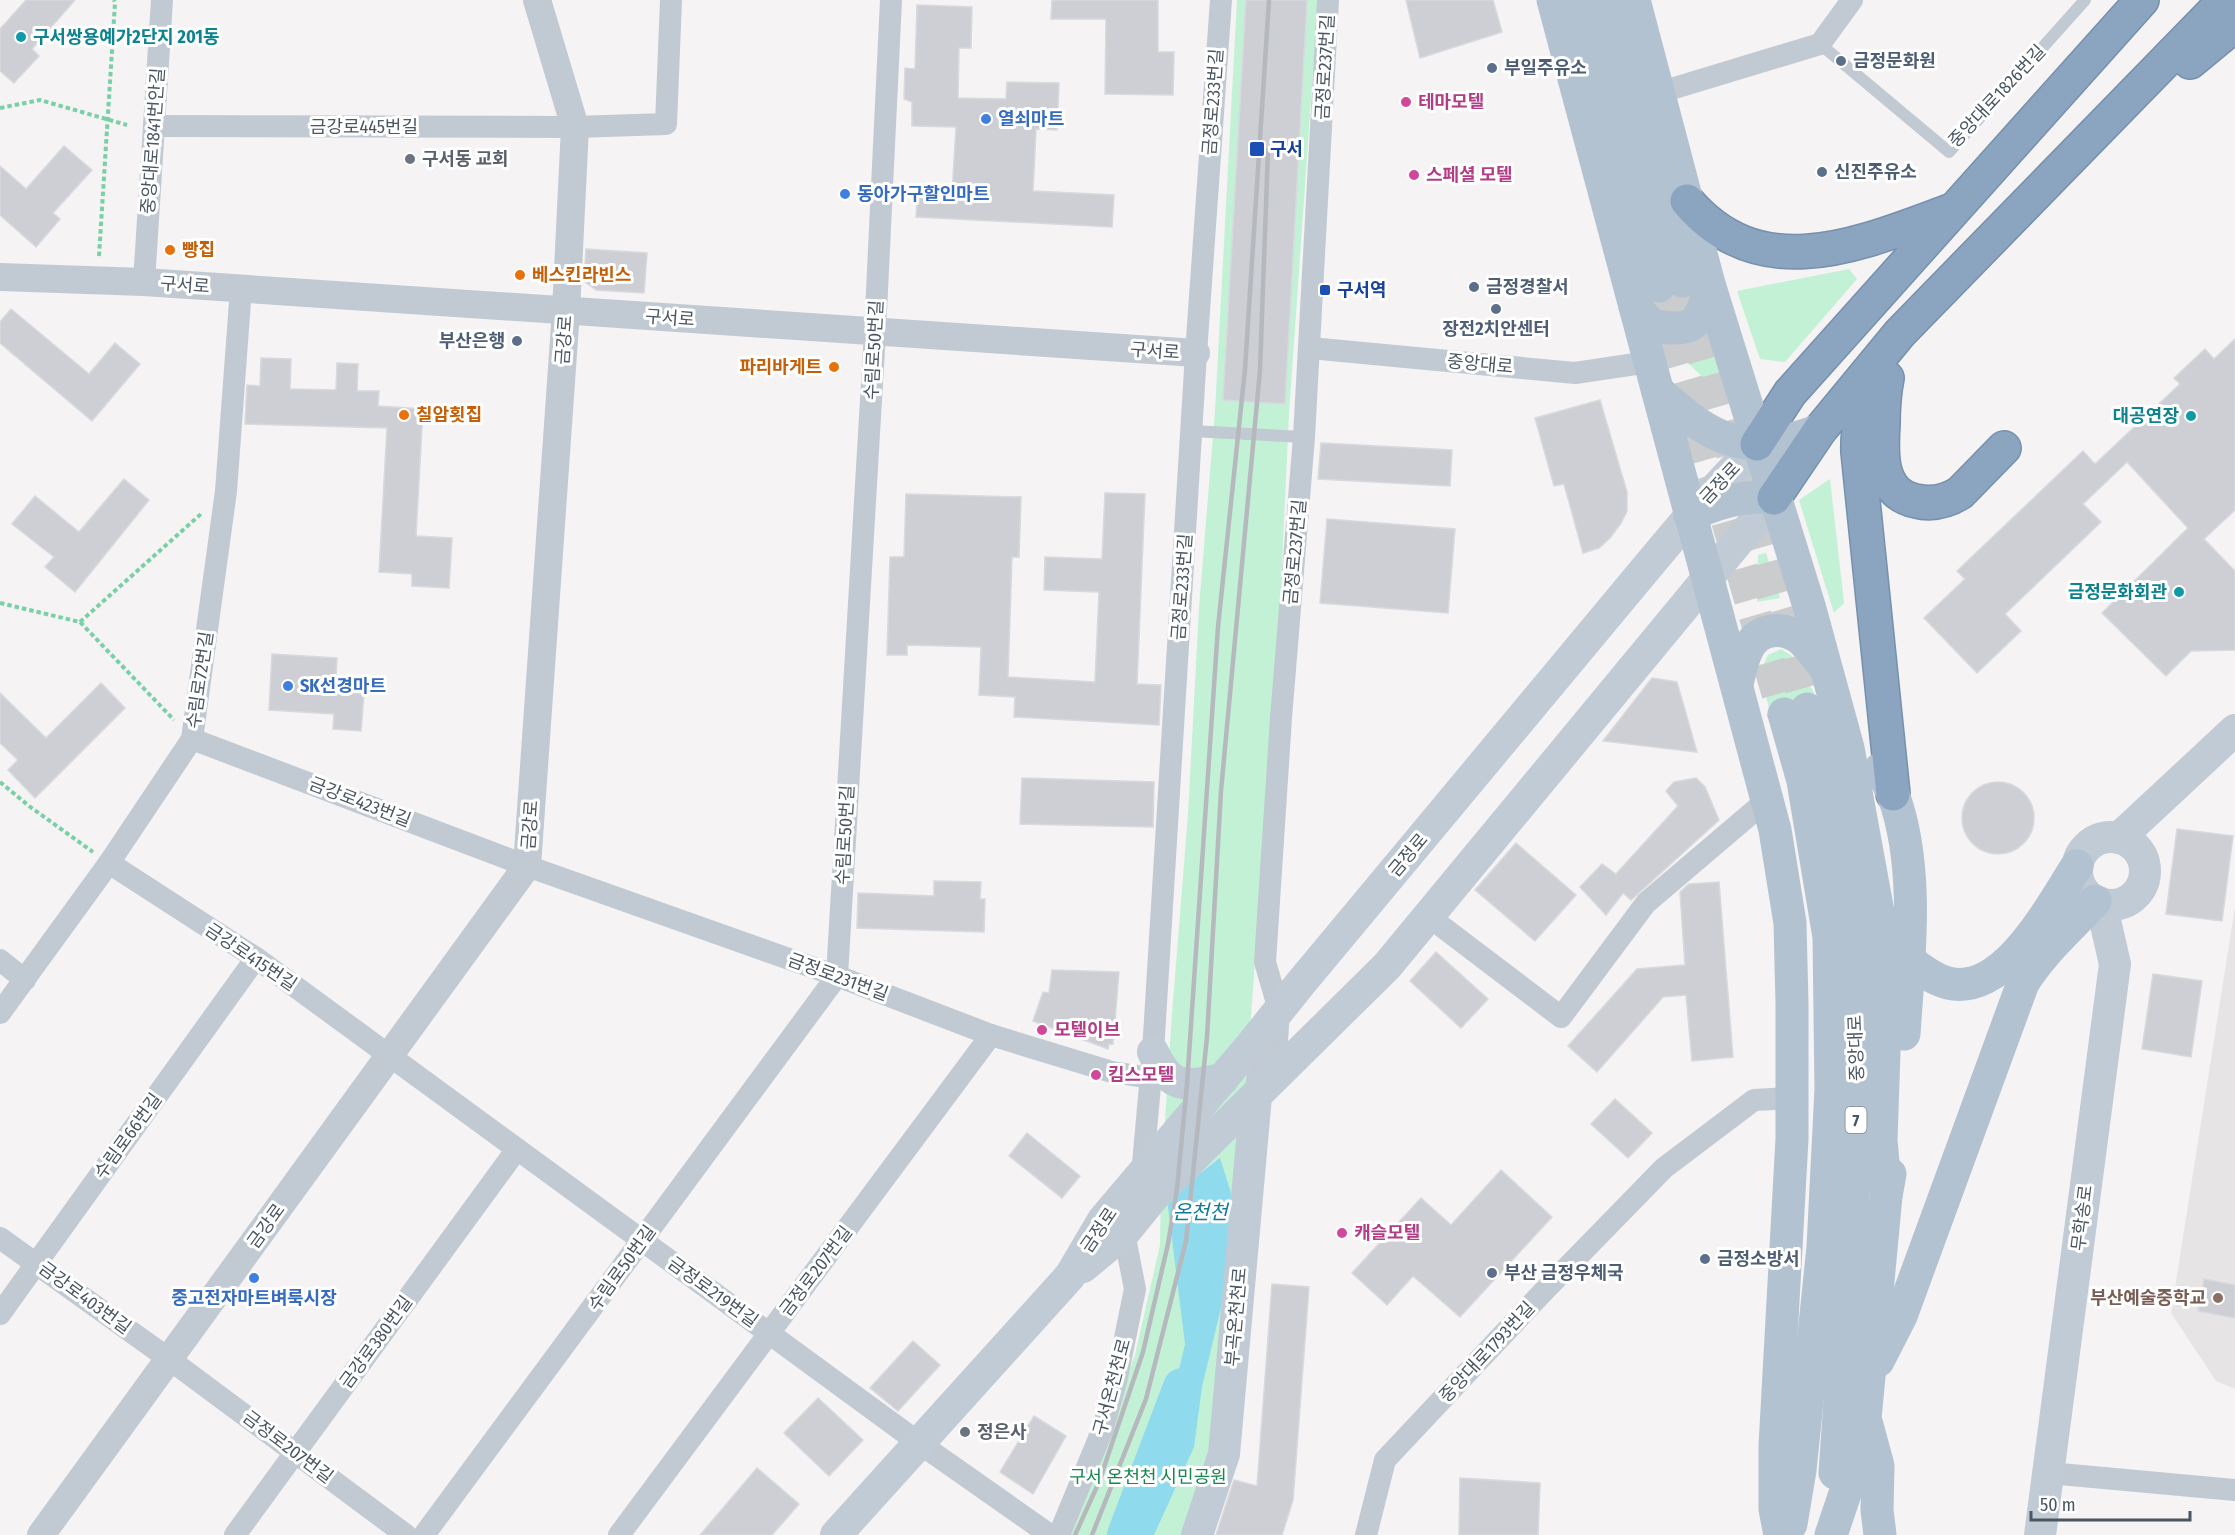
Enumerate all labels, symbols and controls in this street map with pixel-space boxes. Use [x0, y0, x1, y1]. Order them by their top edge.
street label: 금정로237번길 [1311, 13, 1339, 121]
place label: 구서쌍용예가2단지 201동 [33, 26, 220, 48]
marker: 구서쌍용예가2단지 201동 [14, 30, 28, 44]
street label: 중앙대로1826번길 [1944, 40, 2050, 152]
street label: 금정로233번길 [1198, 48, 1228, 156]
place label: 금정문화원 [1853, 50, 1936, 72]
marker: 금정문화원 [1834, 54, 1848, 68]
place label: 부일주유소 [1504, 57, 1587, 79]
marker: 부일주유소 [1485, 61, 1499, 75]
street label: 중앙대로1841번안길 [137, 67, 169, 215]
place label: 테마모텔 [1418, 91, 1484, 113]
marker: 테마모텔 [1399, 95, 1413, 109]
place label: 열쇠마트 [998, 108, 1064, 130]
marker: 열쇠마트 [979, 112, 993, 126]
street label: 금강로445번길 [310, 116, 418, 138]
place label: 구서 [1270, 138, 1303, 160]
marker: 구서 [1248, 140, 1266, 158]
place label: 구서동 교회 [422, 148, 509, 170]
marker: 구서동 교회 [403, 152, 417, 166]
place label: 신진주유소 [1834, 161, 1917, 183]
place label: 스페셜 모텔 [1426, 164, 1513, 186]
marker: 신진주유소 [1815, 165, 1829, 179]
marker: 스페셜 모텔 [1407, 168, 1421, 182]
place label: 동아가구할인마트 [857, 183, 989, 205]
marker: 동아가구할인마트 [838, 187, 852, 201]
place label: 빵집 [182, 239, 215, 261]
marker: 빵집 [163, 243, 177, 257]
place label: 베스킨라빈스 [532, 264, 631, 286]
marker: 베스킨라빈스 [513, 268, 527, 282]
street label: 구서로 [159, 272, 211, 298]
place label: 금정경찰서 [1486, 276, 1569, 298]
place label: 구서역 [1337, 279, 1387, 301]
marker: 금정경찰서 [1467, 280, 1481, 294]
marker: 구서역 [1318, 283, 1332, 297]
street label: 수림로50번길 [860, 299, 888, 401]
marker: 장전2치안센터 [1489, 302, 1503, 316]
street label: 구서로 [644, 305, 696, 331]
street label: 금강로 [551, 314, 577, 366]
place label: 장전2치안센터 [1442, 318, 1550, 340]
place label: 부산은행 [439, 330, 505, 352]
marker: 부산은행 [510, 334, 524, 348]
street label: 구서로 [1129, 338, 1181, 364]
street label: 중앙대로 [1446, 350, 1514, 378]
place label: 파리바게트 [739, 356, 822, 378]
marker: 파리바게트 [827, 360, 841, 374]
place label: 칠암횟집 [416, 404, 482, 426]
place label: 대공연장 [2113, 405, 2179, 427]
marker: 칠암횟집 [397, 408, 411, 422]
marker: 대공연장 [2184, 409, 2198, 423]
street label: 금정로 [1695, 457, 1745, 509]
street label: 금정로237번길 [1279, 498, 1311, 606]
street label: 금정로233번길 [1167, 533, 1197, 641]
place label: 금정문화회관 [2068, 581, 2167, 603]
marker: 금정문화회관 [2172, 585, 2186, 599]
street label: 수림로72번길 [182, 630, 218, 730]
place label: SK선경마트 [300, 675, 386, 697]
marker: SK선경마트 [281, 679, 295, 693]
street label: 금강로423번길 [306, 773, 414, 831]
street label: 수림로50번길 [831, 784, 859, 886]
street label: 금강로 [517, 799, 543, 851]
street label: 금정로 [1384, 829, 1432, 881]
street label: 금강로415번길 [201, 918, 301, 996]
street label: 금정로231번길 [785, 949, 891, 1005]
street label: 중앙대로 [1844, 1015, 1868, 1081]
place label: 모텔이브 [1054, 1019, 1120, 1041]
marker: 모텔이브 [1035, 1023, 1049, 1037]
place label: 킴스모텔 [1108, 1064, 1174, 1086]
marker: 킴스모텔 [1089, 1068, 1103, 1082]
street label: 수림로66번길 [90, 1089, 166, 1183]
road number: 7 [1846, 1107, 1866, 1133]
street label: 무학송로 [2067, 1184, 2097, 1252]
street label: 금강로 [242, 1199, 290, 1253]
water label: 온천천 [1172, 1200, 1230, 1224]
street label: 금정로 [1076, 1203, 1122, 1257]
street label: 수림로50번길 [584, 1221, 660, 1315]
street label: 금정로207번길 [775, 1222, 857, 1320]
place label: 캐슬모텔 [1354, 1222, 1420, 1244]
marker: 캐슬모텔 [1335, 1226, 1349, 1240]
place label: 금정소방서 [1717, 1248, 1800, 1270]
street label: 금정로219번길 [664, 1252, 762, 1332]
marker: 금정소방서 [1698, 1252, 1712, 1266]
street label: 금강로403번길 [35, 1257, 135, 1339]
place label: 부산 금정우체국 [1504, 1262, 1624, 1284]
marker: 부산 금정우체국 [1485, 1266, 1499, 1280]
street label: 부곡온천천로 [1221, 1267, 1251, 1367]
marker: 중고전자마트벼룩시장 [247, 1271, 261, 1285]
place label: 중고전자마트벼룩시장 [171, 1287, 337, 1309]
place label: 부산예술중학교 [2090, 1287, 2206, 1309]
street label: 금강로380번길 [335, 1291, 417, 1393]
marker: 부산예술중학교 [2211, 1291, 2225, 1305]
street label: 중앙대로1793번길 [1435, 1297, 1539, 1407]
street label: 구서온천천로 [1089, 1336, 1135, 1438]
street label: 금정로207번길 [239, 1406, 337, 1488]
place label: 정은사 [977, 1421, 1027, 1443]
marker: 정은사 [958, 1425, 972, 1439]
park label: 구서 온천천 시민공원 [1069, 1466, 1227, 1488]
scale bar [2031, 1484, 2190, 1522]
text: 50 m [2040, 1494, 2076, 1516]

